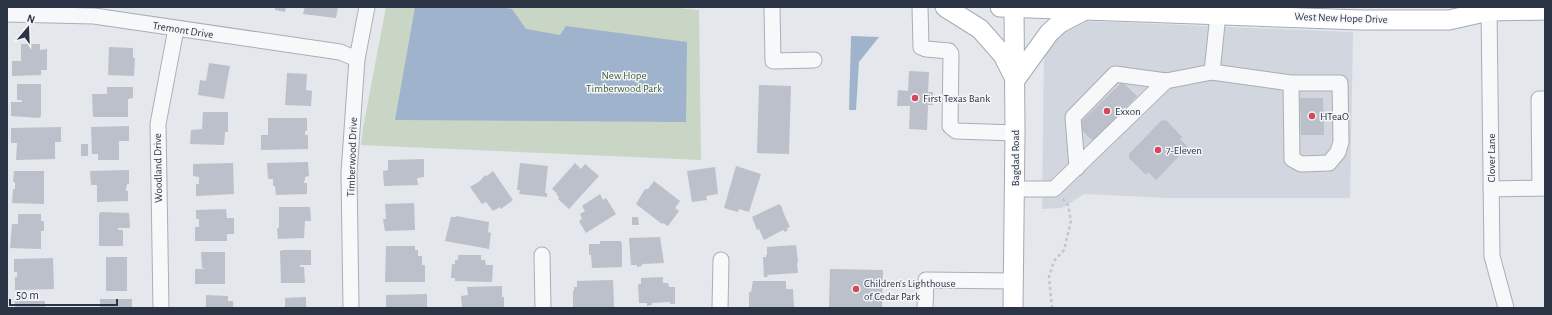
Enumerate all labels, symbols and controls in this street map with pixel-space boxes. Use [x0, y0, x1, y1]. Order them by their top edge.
north arrow [8, 8, 48, 48]
street label: West New Hope Drive [1294, 11, 1388, 25]
text: N [26, 13, 37, 25]
street label: Tremont Drive [152, 20, 214, 40]
park label: New Hope Timberwood Park [586, 70, 662, 94]
marker: First Texas Bank [910, 93, 920, 103]
place label: First Texas Bank [923, 93, 990, 104]
marker: Exxon [1102, 106, 1112, 116]
place label: Exxon [1115, 106, 1141, 117]
marker: HTeaO [1307, 111, 1317, 121]
place label: HTeaO [1320, 111, 1349, 122]
street label: Timberwood Drive [345, 117, 359, 197]
street label: Bagdad Road [1010, 129, 1021, 186]
street label: Woodland Drive [152, 133, 164, 203]
street label: Clover Lane [1486, 134, 1497, 182]
marker: 7-Eleven [1153, 145, 1163, 155]
place label: 7-Eleven [1166, 145, 1202, 156]
place label: Children's Lighthouse of Cedar Park [864, 278, 956, 302]
scale bar [10, 281, 117, 307]
marker: Children's Lighthouse of Cedar Park [851, 284, 861, 294]
text: 50 m [16, 289, 39, 301]

